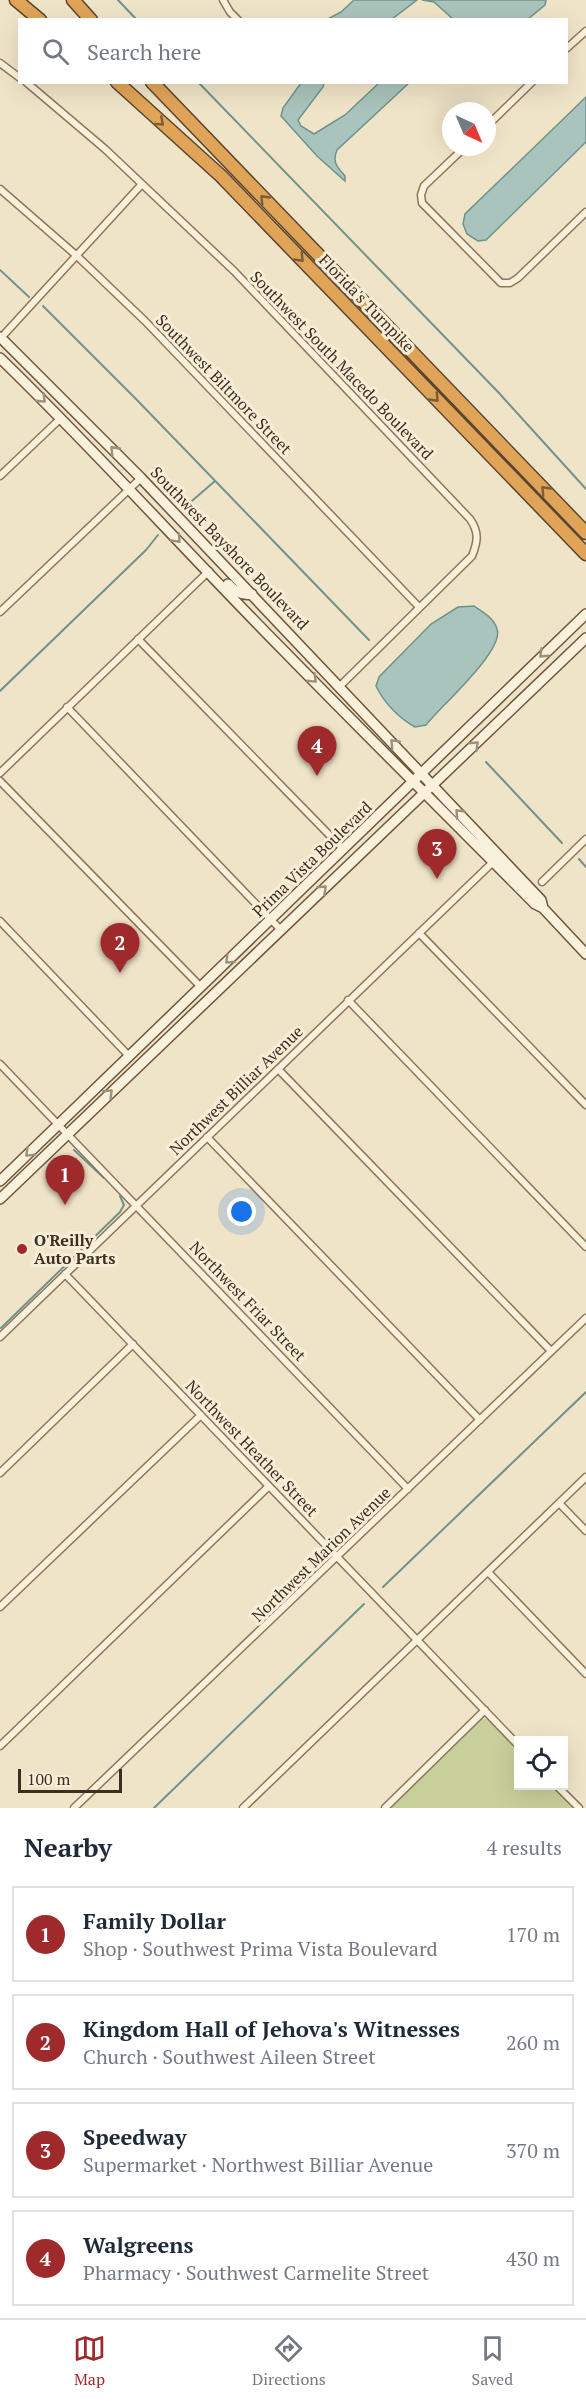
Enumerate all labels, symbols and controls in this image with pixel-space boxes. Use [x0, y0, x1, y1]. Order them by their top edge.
search box [18, 18, 568, 84]
icon: search [39, 35, 72, 68]
text: Search here [87, 37, 201, 66]
north arrow [442, 102, 496, 156]
one-way arrow [153, 115, 164, 126]
one-way arrow [261, 195, 272, 206]
street label: Florida's Turnpike [314, 249, 420, 357]
one-way arrow [292, 250, 303, 261]
street label: Southwest South Macedo Boulevard [246, 266, 438, 464]
street label: Southwest Biltmore Street [151, 309, 297, 459]
one-way arrow [34, 391, 45, 402]
one-way arrow [428, 391, 439, 402]
one-way arrow [110, 446, 121, 456]
street label: Southwest Bayshore Boulevard [146, 462, 314, 635]
one-way arrow [542, 487, 553, 498]
one-way arrow [170, 532, 181, 543]
one-way arrow [539, 646, 550, 657]
one-way arrow [305, 672, 316, 683]
pin: 4 [298, 726, 336, 776]
one-way arrow [390, 739, 401, 750]
one-way arrow [469, 741, 479, 752]
street label: Prima Vista Boulevard [248, 796, 377, 922]
one-way arrow [455, 810, 466, 820]
pin: 3 [418, 830, 456, 879]
one-way arrow [316, 885, 327, 896]
pin: 2 [100, 924, 140, 973]
one-way arrow [226, 953, 237, 964]
street label: Northwest Billiar Avenue [164, 1020, 308, 1160]
one-way arrow [103, 1089, 113, 1100]
one-way arrow [26, 1146, 36, 1157]
pin: 1 [46, 1156, 84, 1205]
your location [227, 1197, 256, 1226]
place label: O'Reilly Auto Parts [34, 1229, 115, 1269]
street label: Northwest Friar Street [185, 1236, 311, 1366]
marker: O'Reilly Auto Parts [15, 1242, 29, 1256]
street label: Northwest Heather Street [181, 1375, 323, 1521]
street label: Northwest Marion Avenue [247, 1482, 395, 1626]
map controls [514, 1736, 568, 1790]
button: locate [514, 1736, 568, 1790]
scale bar [18, 1766, 122, 1794]
text: 100 m [27, 1768, 70, 1790]
text: Nearby [24, 1830, 112, 1864]
text: 4 results [487, 1834, 562, 1861]
text: Family Dollar [83, 1906, 226, 1935]
text: 1 [40, 1921, 51, 1948]
text: 170 m [506, 1921, 560, 1948]
text: Shop · Southwest Prima Vista Boulevard [83, 1935, 438, 1962]
text: Kingdom Hall of Jehova's Witnesses [83, 2014, 460, 2043]
text: 2 [40, 2029, 51, 2056]
text: 260 m [506, 2029, 560, 2056]
text: Church · Southwest Aileen Street [83, 2043, 376, 2070]
text: Speedway [83, 2122, 187, 2151]
text: 3 [40, 2137, 51, 2164]
text: 370 m [506, 2137, 560, 2164]
text: Supermarket · Northwest Billiar Avenue [83, 2151, 433, 2178]
text: Walgreens [83, 2230, 193, 2259]
text: 4 [40, 2245, 51, 2272]
text: 430 m [506, 2245, 560, 2272]
text: Pharmacy · Southwest Carmelite Street [83, 2259, 429, 2286]
tab: Map [73, 2332, 106, 2390]
tab: Directions [252, 2332, 326, 2390]
tab: Saved [472, 2332, 513, 2390]

